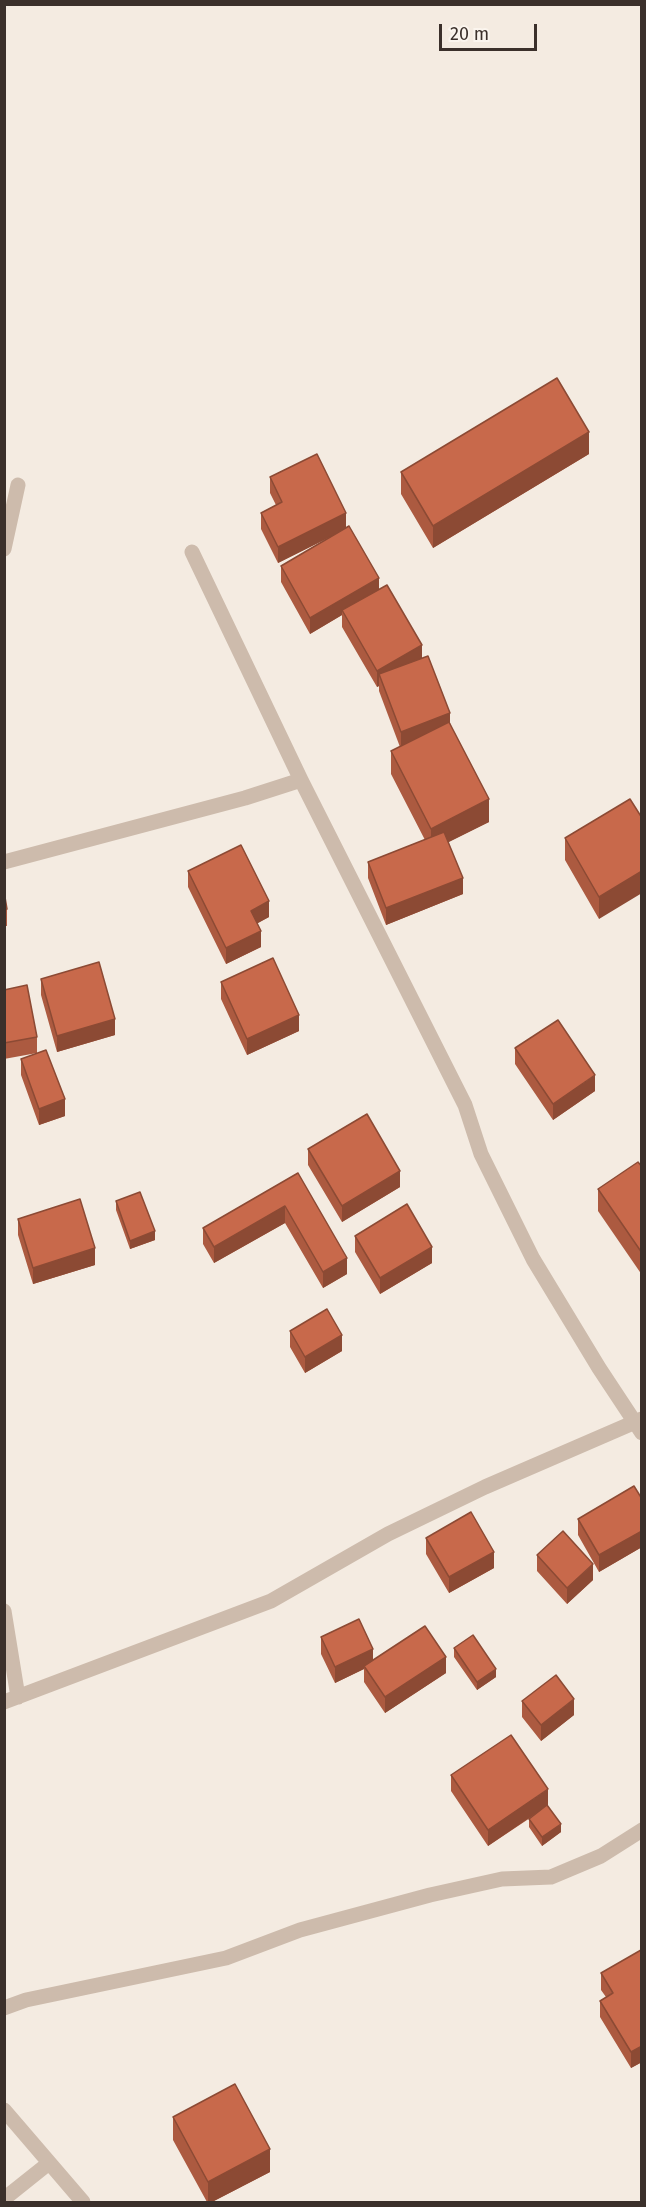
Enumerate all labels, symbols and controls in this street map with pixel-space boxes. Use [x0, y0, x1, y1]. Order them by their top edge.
scale bar [442, 12, 540, 50]
text: 20 m [450, 23, 489, 45]

